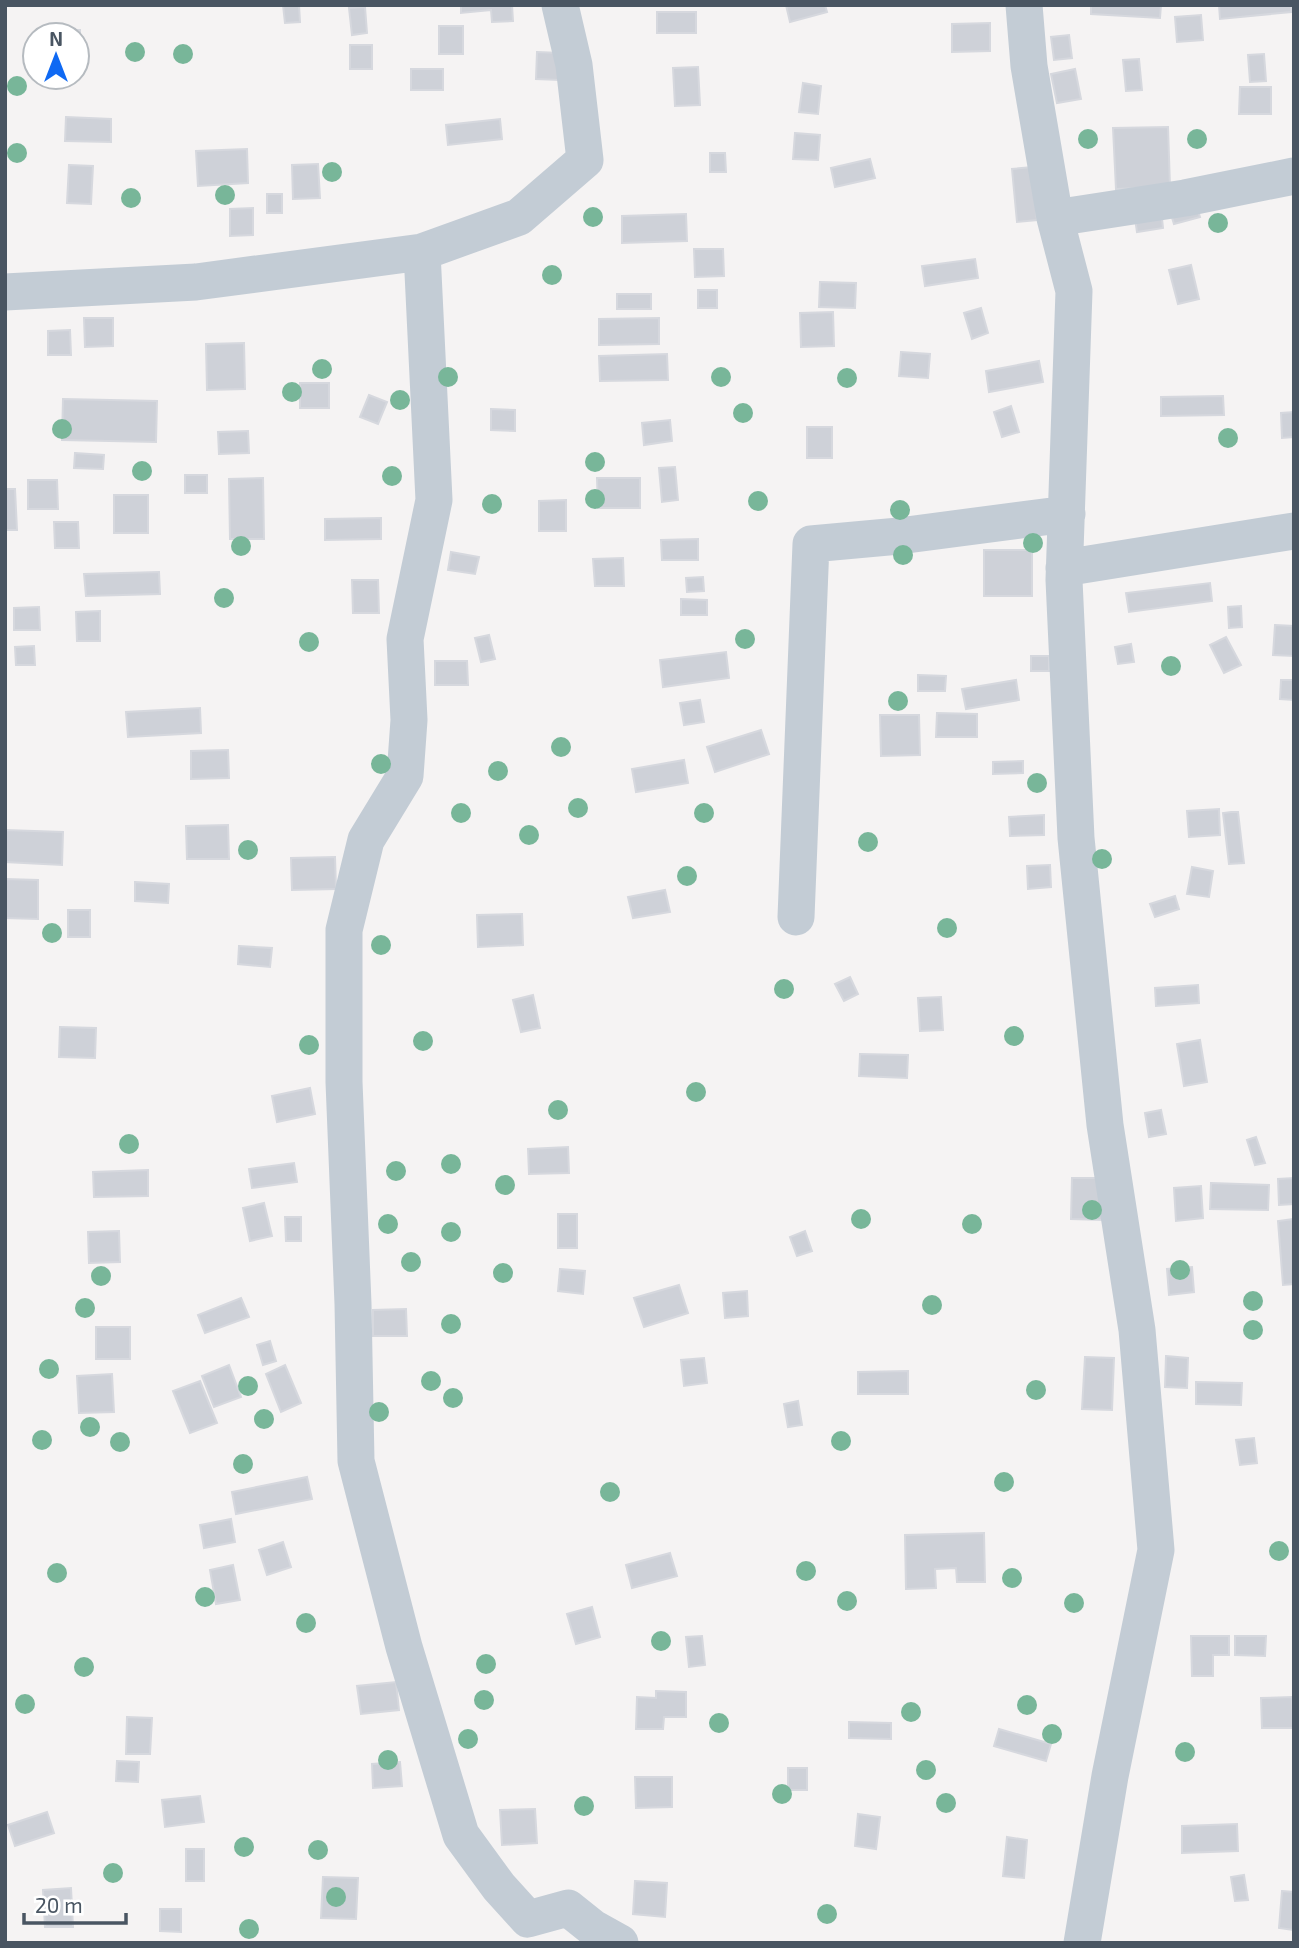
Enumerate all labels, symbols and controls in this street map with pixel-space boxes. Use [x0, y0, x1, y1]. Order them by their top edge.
north arrow [21, 21, 91, 91]
text: N [49, 27, 63, 50]
scale bar [24, 1882, 126, 1926]
text: 20 m [35, 1892, 83, 1917]

